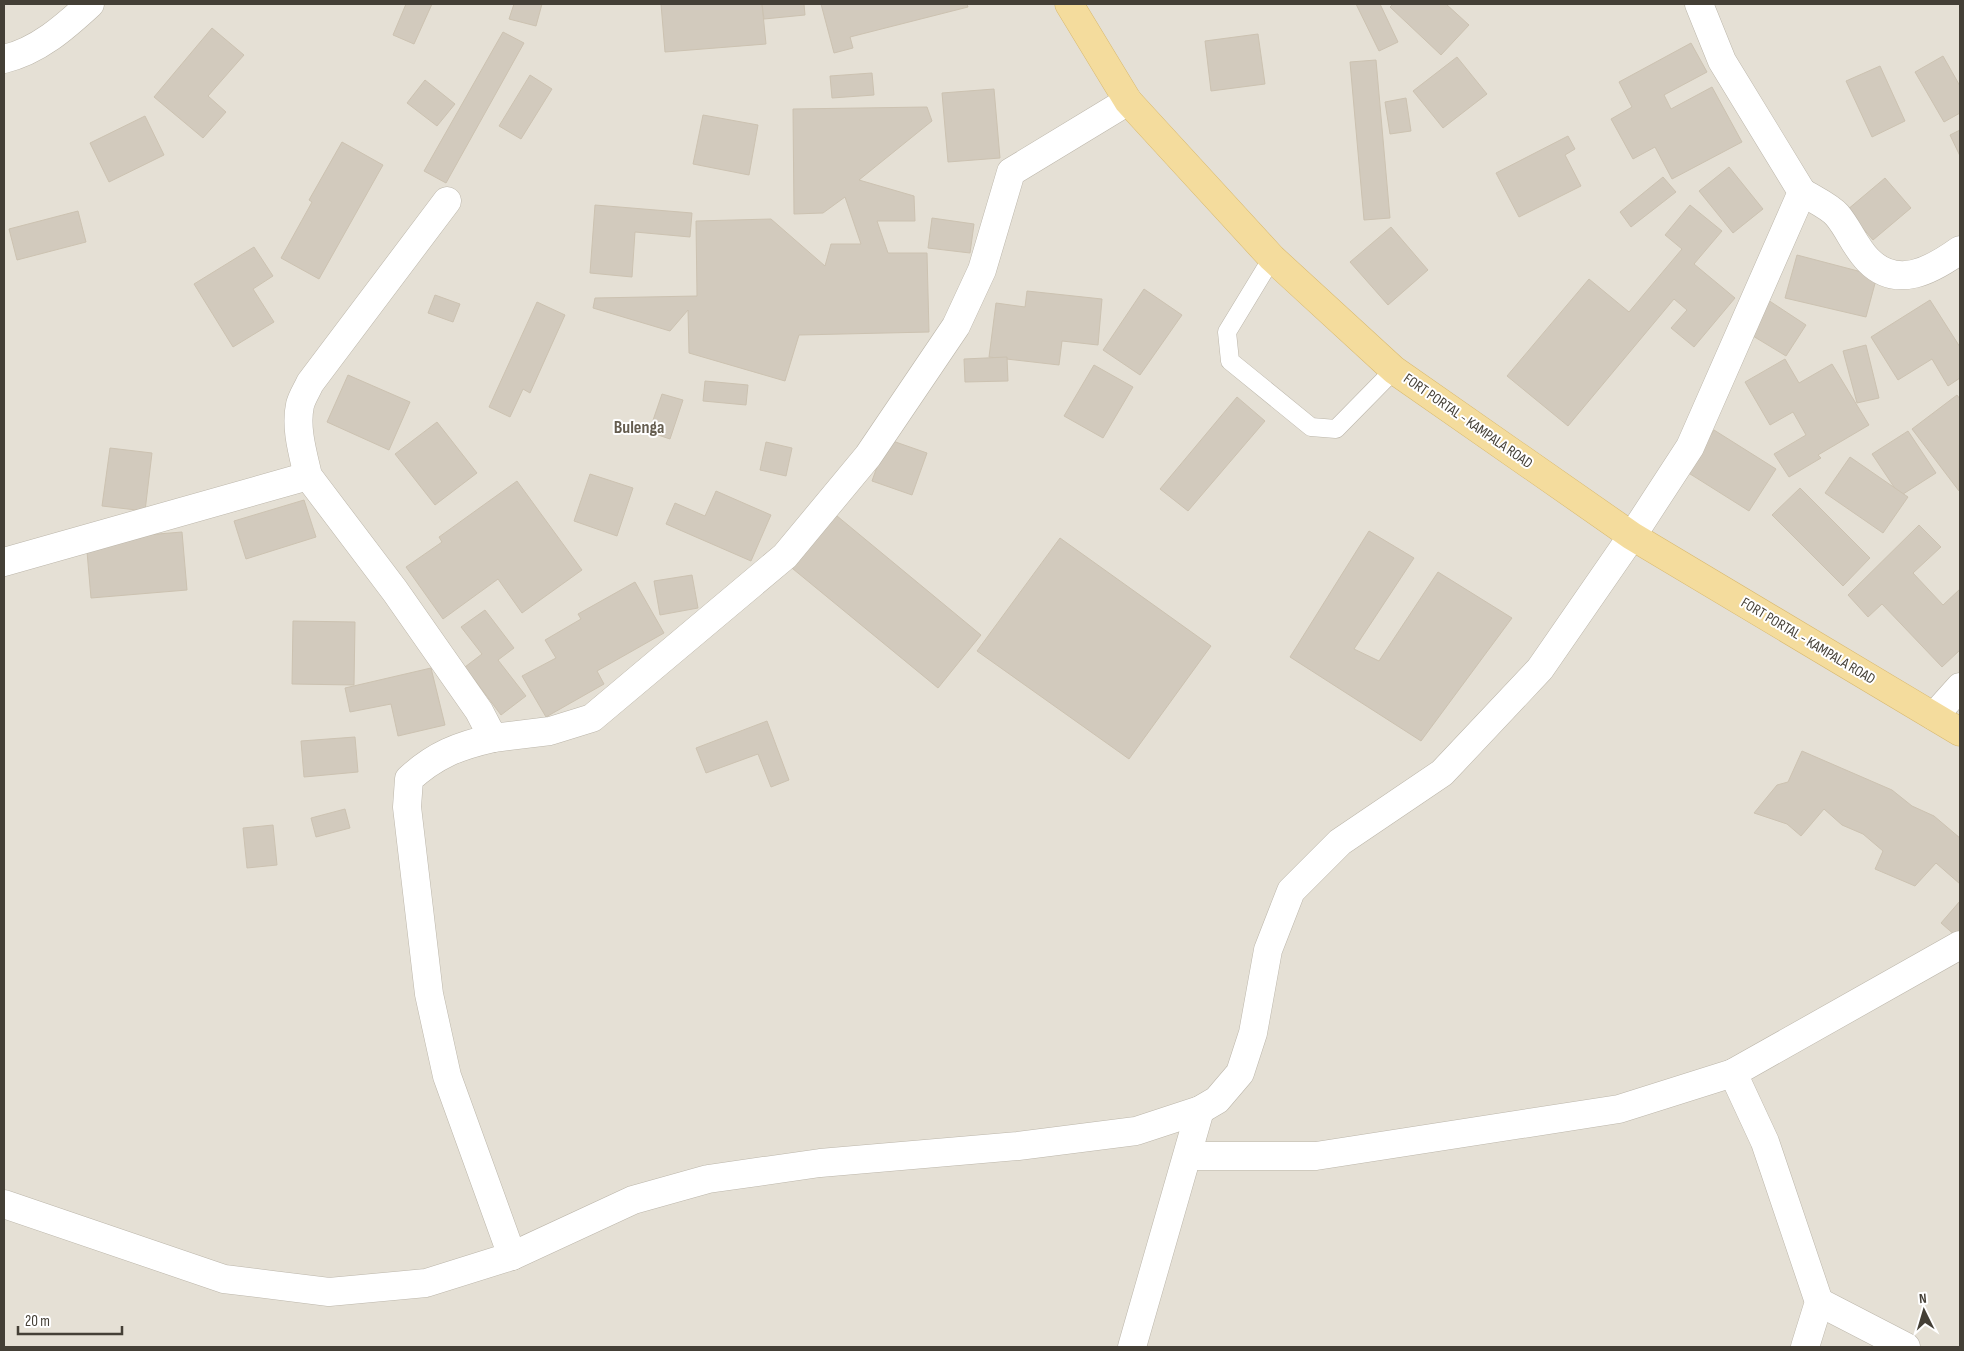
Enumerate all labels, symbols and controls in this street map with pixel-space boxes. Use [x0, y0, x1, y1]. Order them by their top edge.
street label: FORT PORTAL - KAMPALA ROAD [1400, 369, 1536, 473]
district label: Bulenga [614, 417, 664, 438]
street label: FORT PORTAL - KAMPALA ROAD [1737, 593, 1879, 689]
north arrow [1899, 1286, 1949, 1336]
text: N [1918, 1290, 1927, 1307]
scale bar [18, 1304, 121, 1336]
text: 20 m [25, 1312, 50, 1331]

